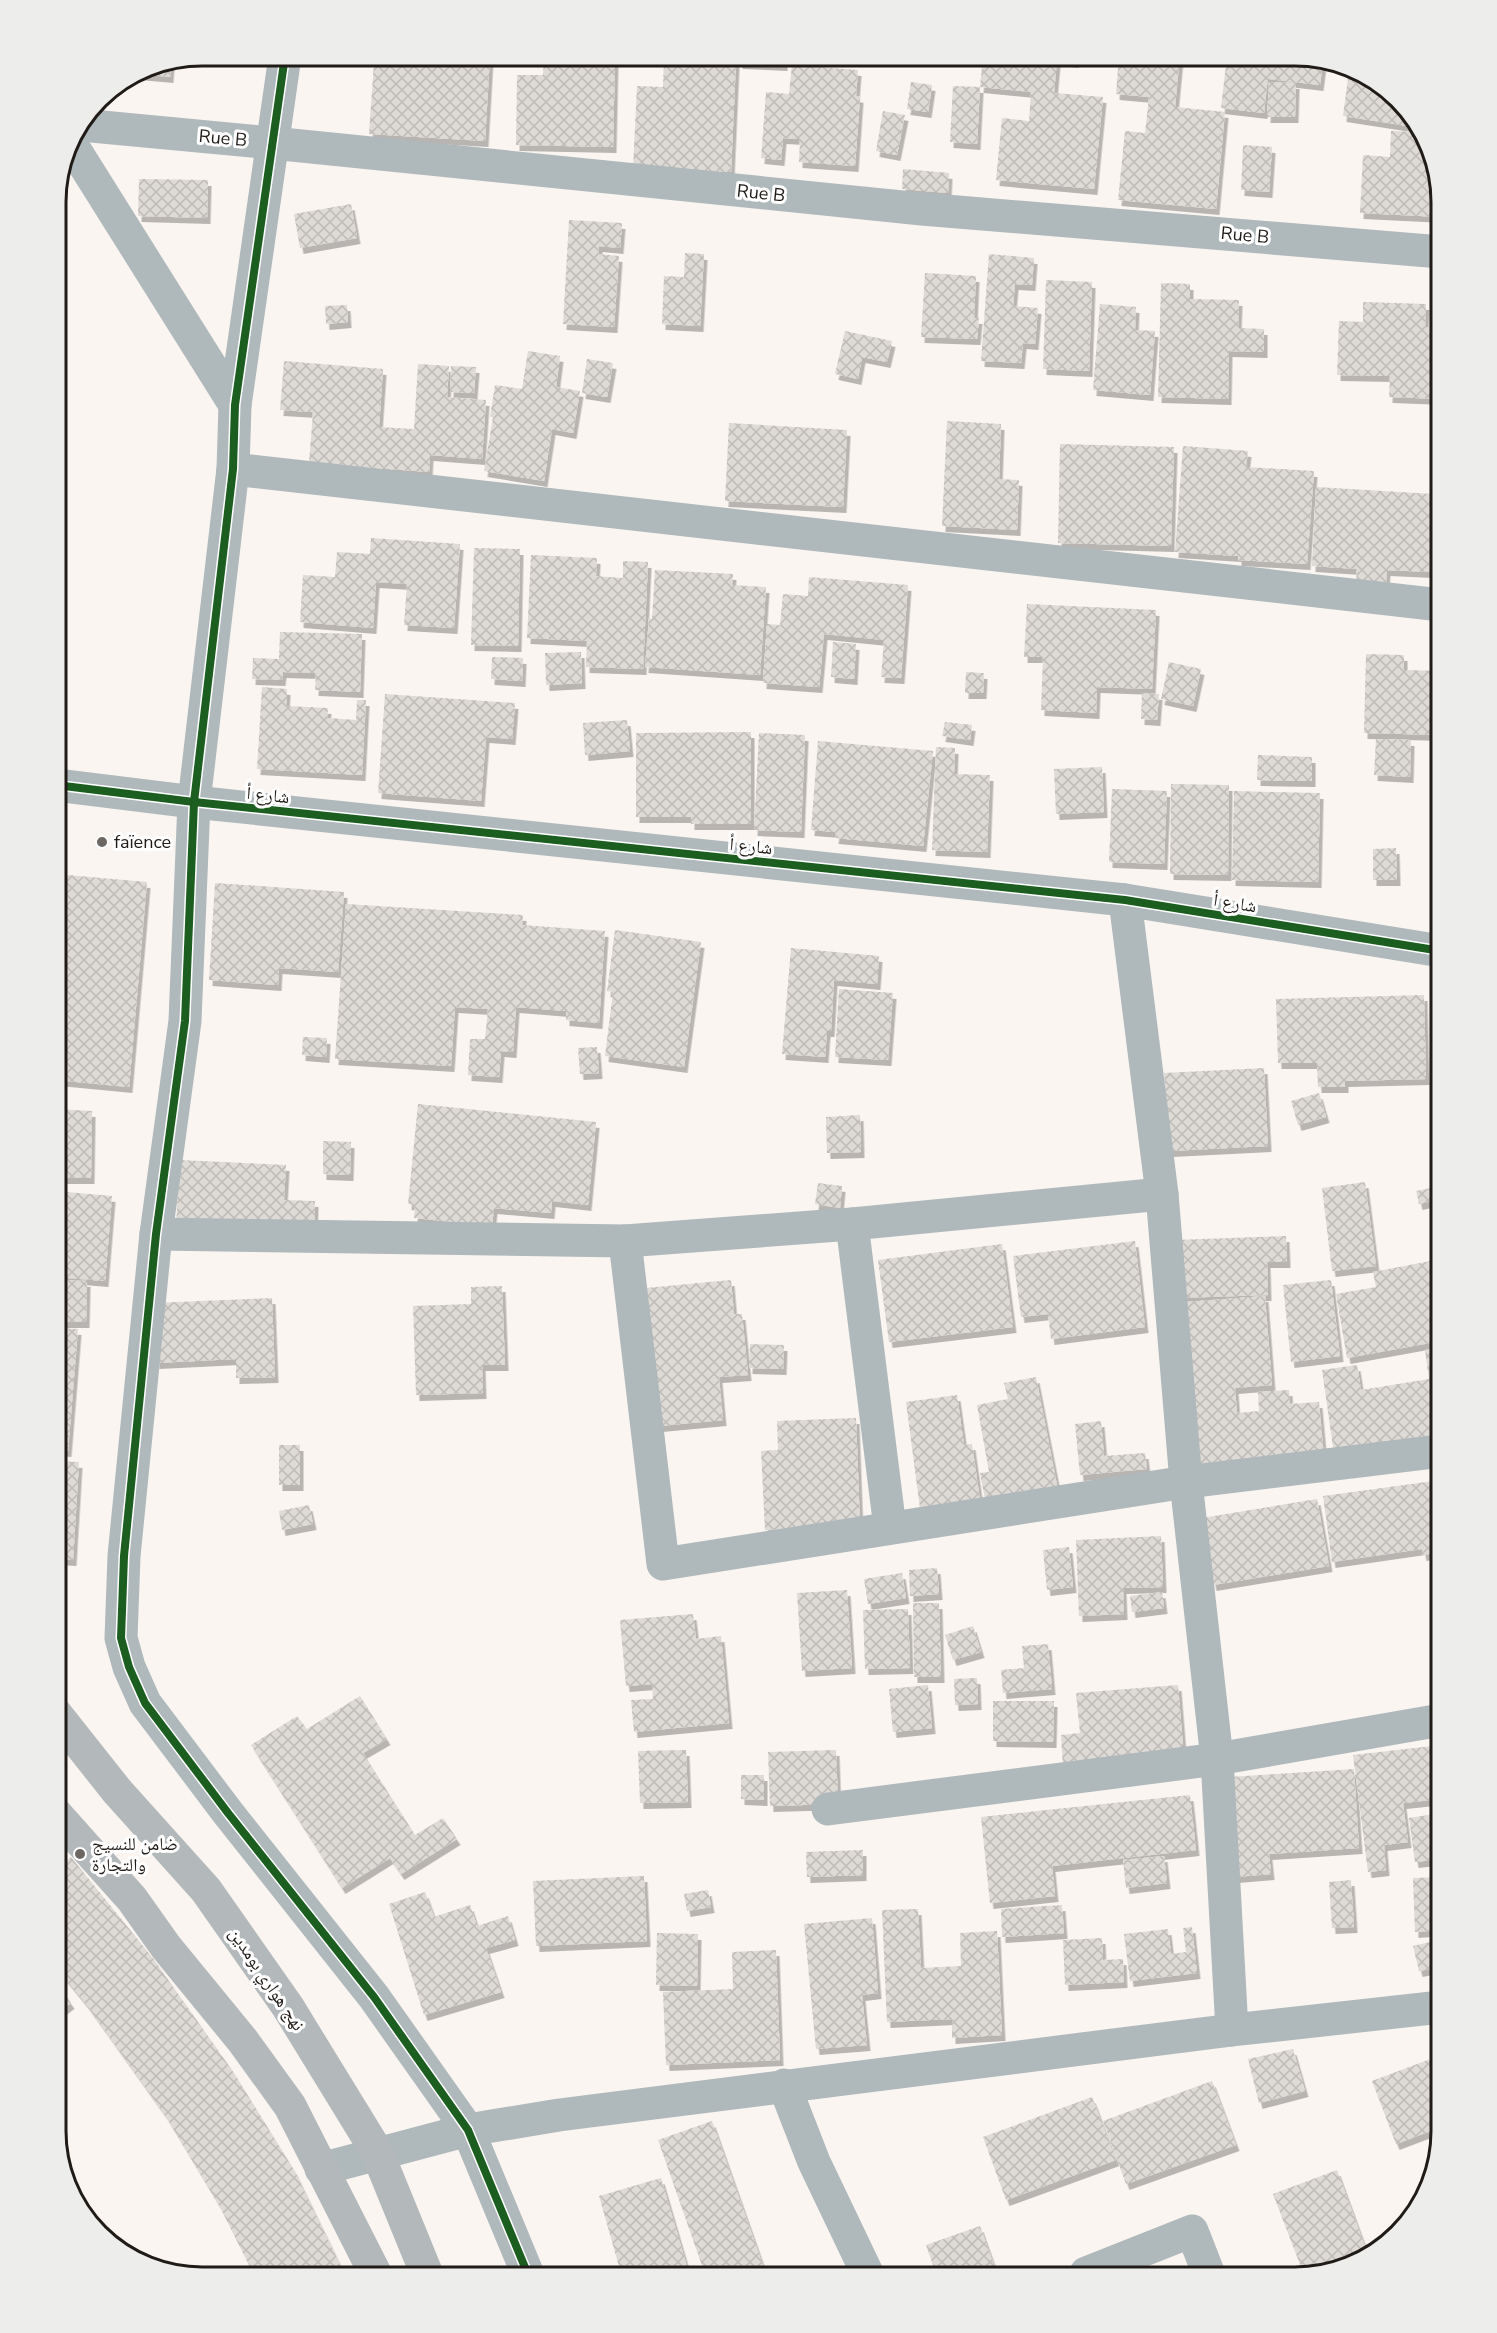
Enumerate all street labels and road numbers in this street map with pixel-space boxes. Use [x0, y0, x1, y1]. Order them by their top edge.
street label: Rue B [198, 124, 248, 152]
street label: Rue B [736, 179, 786, 207]
street label: Rue B [1220, 221, 1270, 249]
street label: شارع أ [245, 781, 291, 809]
street label: شارع أ [728, 832, 774, 860]
street label: شارع أ [1212, 888, 1258, 918]
street label: نهج هواري بومدين [221, 1923, 310, 2037]

